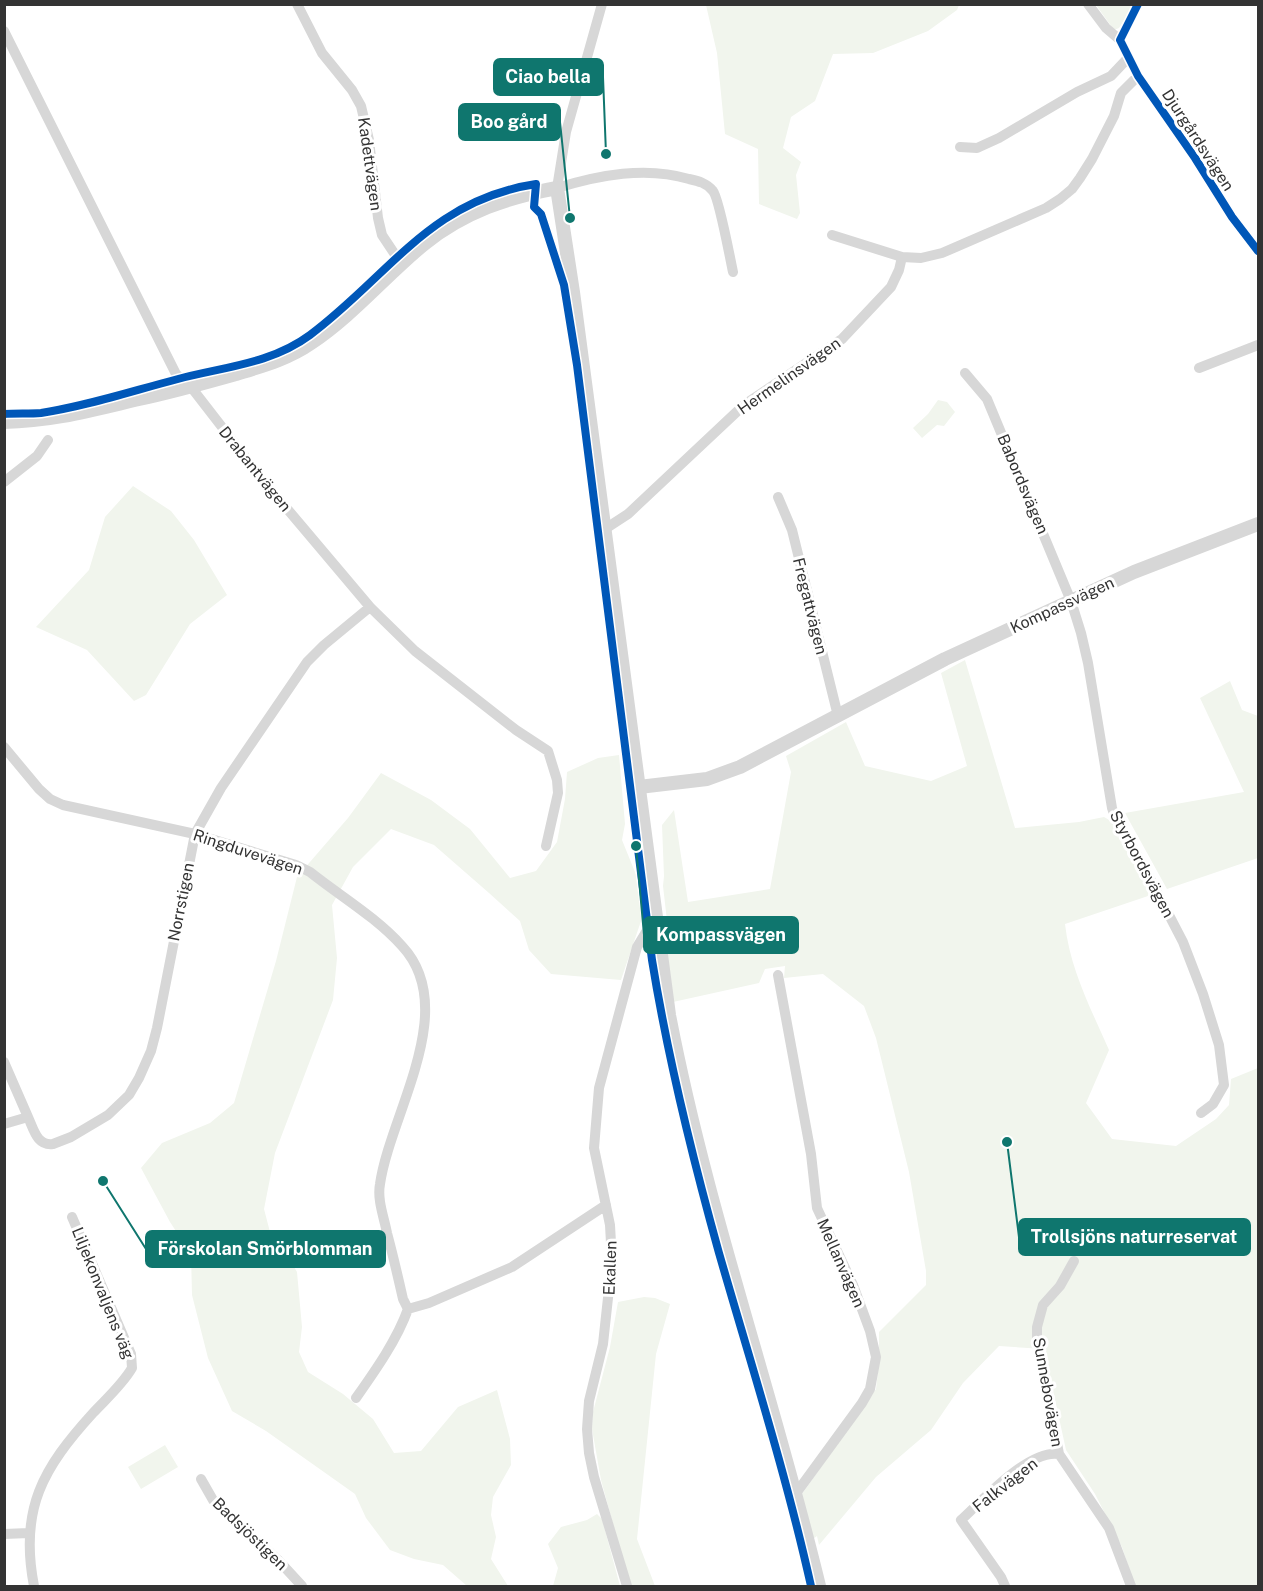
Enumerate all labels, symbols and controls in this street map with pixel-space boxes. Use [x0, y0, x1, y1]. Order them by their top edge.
callout: Ciao bella [494, 59, 603, 95]
text: Ciao bella [505, 66, 591, 87]
street label: Djurgårdsvägen [1158, 85, 1238, 195]
callout: Boo gård [459, 104, 560, 140]
text: Boo gård [471, 111, 547, 132]
street label: Kadettvägen [354, 116, 386, 212]
street label: Hermelinsvägen [734, 333, 844, 419]
street label: Drabantvägen [215, 423, 295, 515]
street label: Babordsvägen [993, 431, 1053, 537]
street label: Fregattvägen [789, 556, 831, 656]
street label: Kompassvägen [1007, 573, 1117, 637]
street label: Styrbordsvägen [1106, 807, 1178, 921]
street label: Ringduvevägen [191, 825, 305, 879]
street label: Norrstigen [164, 861, 198, 943]
callout: Kompassvägen [644, 917, 798, 953]
text: Kompassvägen [656, 924, 786, 945]
street label: Mellanvägen [813, 1216, 869, 1310]
callout: Trollsjöns naturreservat [1019, 1219, 1250, 1255]
street label: Liljekonvaljens väg [68, 1224, 138, 1362]
text: Trollsjöns naturreservat [1031, 1226, 1237, 1247]
callout: Förskolan Smörblomman [146, 1231, 385, 1267]
text: Förskolan Smörblomman [157, 1238, 373, 1259]
street label: Ekallen [600, 1240, 620, 1296]
street label: Sunnebovägen [1029, 1336, 1067, 1448]
street label: Falkvägen [969, 1454, 1041, 1516]
street label: Badsjöstigen [209, 1494, 291, 1574]

